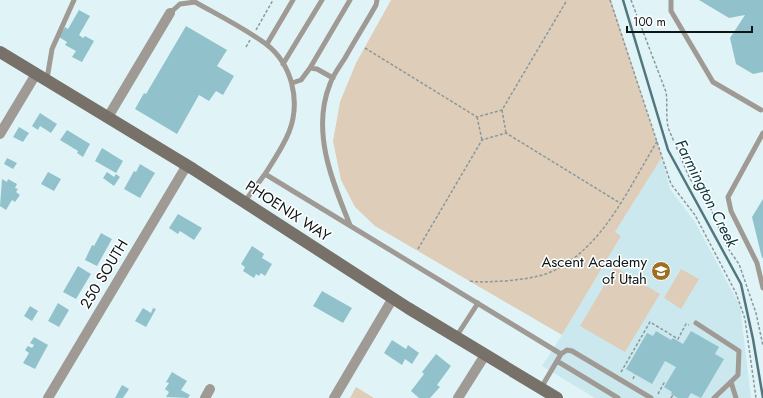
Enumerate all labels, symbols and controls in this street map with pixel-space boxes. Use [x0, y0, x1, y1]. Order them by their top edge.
scale bar [627, 8, 752, 34]
text: 100 m [633, 13, 666, 31]
water label: Farmington Creek [669, 135, 744, 252]
street label: PHOENIX WAY [241, 175, 335, 247]
street label: 250 SOUTH [75, 235, 133, 313]
place label: Ascent Academy of Utah [541, 251, 647, 290]
school or university icon: Ascent Academy of Utah [650, 260, 672, 282]

